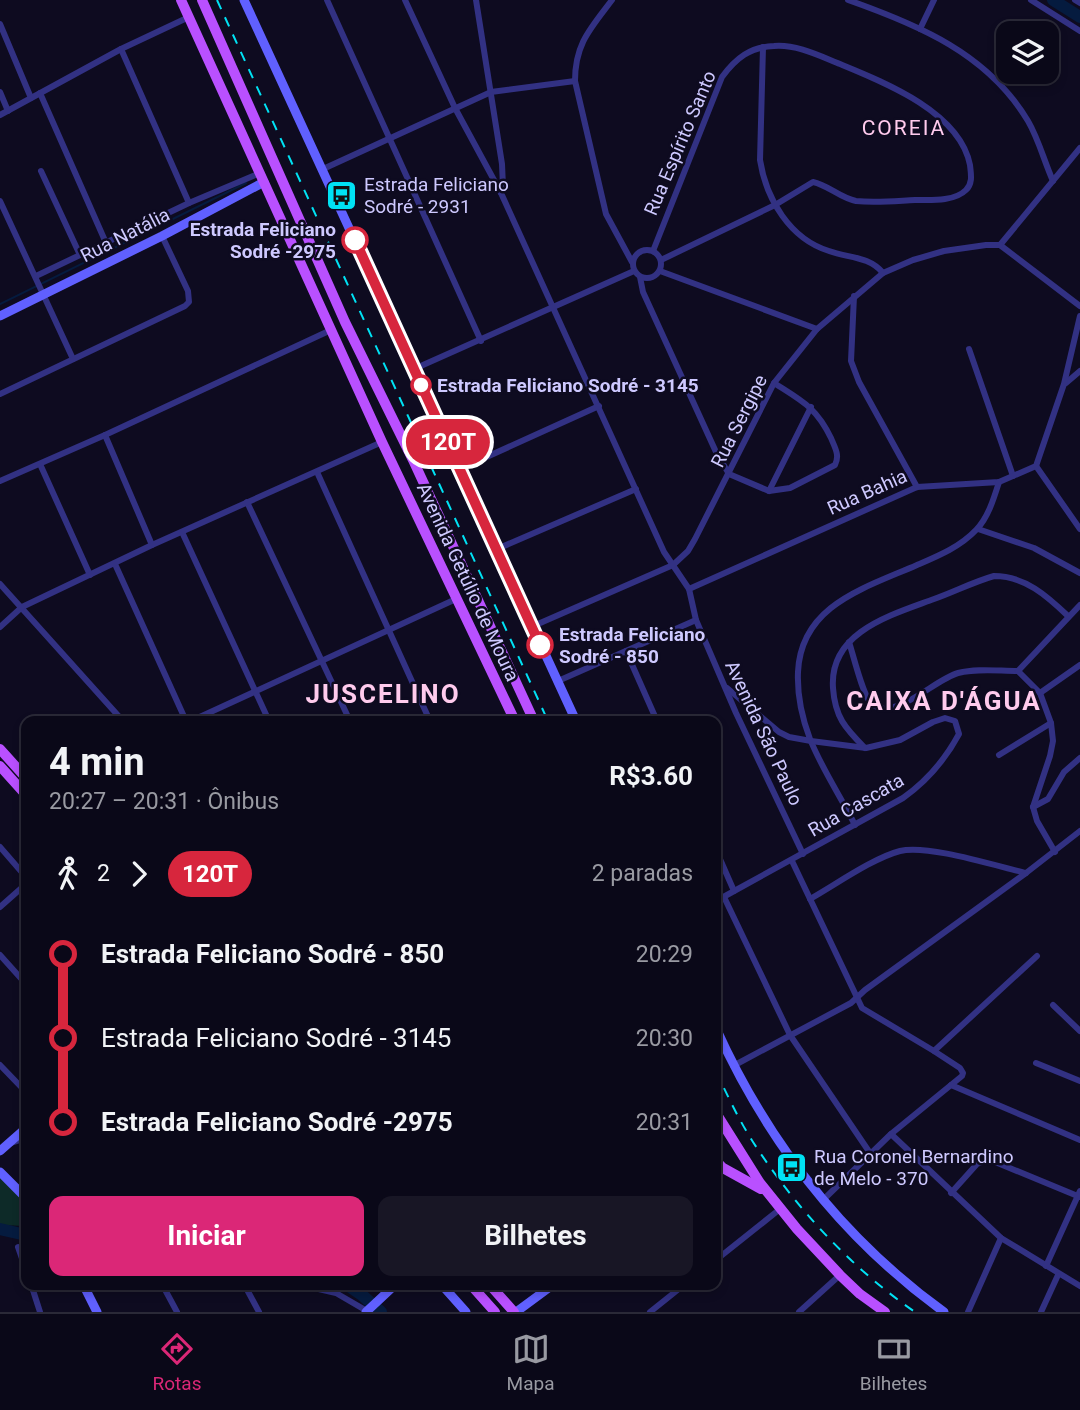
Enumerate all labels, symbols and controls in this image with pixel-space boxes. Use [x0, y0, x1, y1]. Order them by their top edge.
map controls [996, 21, 1059, 84]
button: layers [996, 21, 1059, 84]
street label: Rua Espírito Santo [639, 67, 721, 219]
district label: COREIA [862, 116, 946, 140]
place label: Estrada Feliciano Sodré - 2931 [364, 173, 509, 218]
bus stop icon: Estrada Feliciano Sodré - 2931 [324, 178, 358, 212]
street label: Rua Natália [76, 203, 174, 267]
place label: Estrada Feliciano Sodré -2975 [190, 218, 336, 263]
marker: Estrada Feliciano Sodré -2975 [342, 227, 368, 253]
street label: Rua Sergipe [706, 371, 772, 471]
place label: Estrada Feliciano Sodré - 3145 [437, 374, 699, 397]
marker: Estrada Feliciano Sodré - 3145 [411, 375, 431, 395]
line badge: 120T [399, 419, 497, 465]
text: 120T [420, 428, 476, 456]
street label: Rua Bahia [824, 464, 910, 520]
street label: Avenida Getúlio de Moura [412, 479, 524, 685]
place label: Estrada Feliciano Sodré - 850 [559, 623, 706, 668]
marker: Estrada Feliciano Sodré - 850 [527, 632, 553, 658]
street label: Avenida São Paulo [720, 657, 808, 809]
district label: JUSCELINO [305, 679, 461, 709]
district label: CAIXA D'ÁGUA [846, 686, 1042, 716]
text: 4 min [49, 740, 145, 784]
text: R$3.60 [609, 761, 693, 791]
street label: Rua Cascata [804, 768, 908, 842]
text: 20:27 – 20:31 · Ônibus [49, 788, 279, 815]
icon: walk [49, 855, 87, 893]
icon: forward [120, 855, 158, 893]
text: 2 [97, 860, 110, 887]
text: 120T [182, 860, 238, 888]
text: 2 paradas [592, 860, 693, 887]
text: Estrada Feliciano Sodré - 850 [101, 939, 444, 969]
text: 20:29 [636, 941, 693, 968]
text: Estrada Feliciano Sodré - 3145 [101, 1023, 451, 1053]
text: 20:30 [636, 1025, 693, 1052]
text: Estrada Feliciano Sodré -2975 [101, 1107, 453, 1137]
text: 20:31 [636, 1109, 693, 1136]
place label: Rua Coronel Bernardino de Melo - 370 [814, 1145, 1014, 1190]
bus stop icon: Rua Coronel Bernardino de Melo - 370 [774, 1150, 808, 1184]
button: Iniciar [49, 1196, 364, 1276]
button: Bilhetes [378, 1196, 693, 1276]
tab: Rotas [153, 1330, 201, 1395]
tab: Mapa [507, 1330, 555, 1395]
tab: Bilhetes [860, 1330, 927, 1395]

